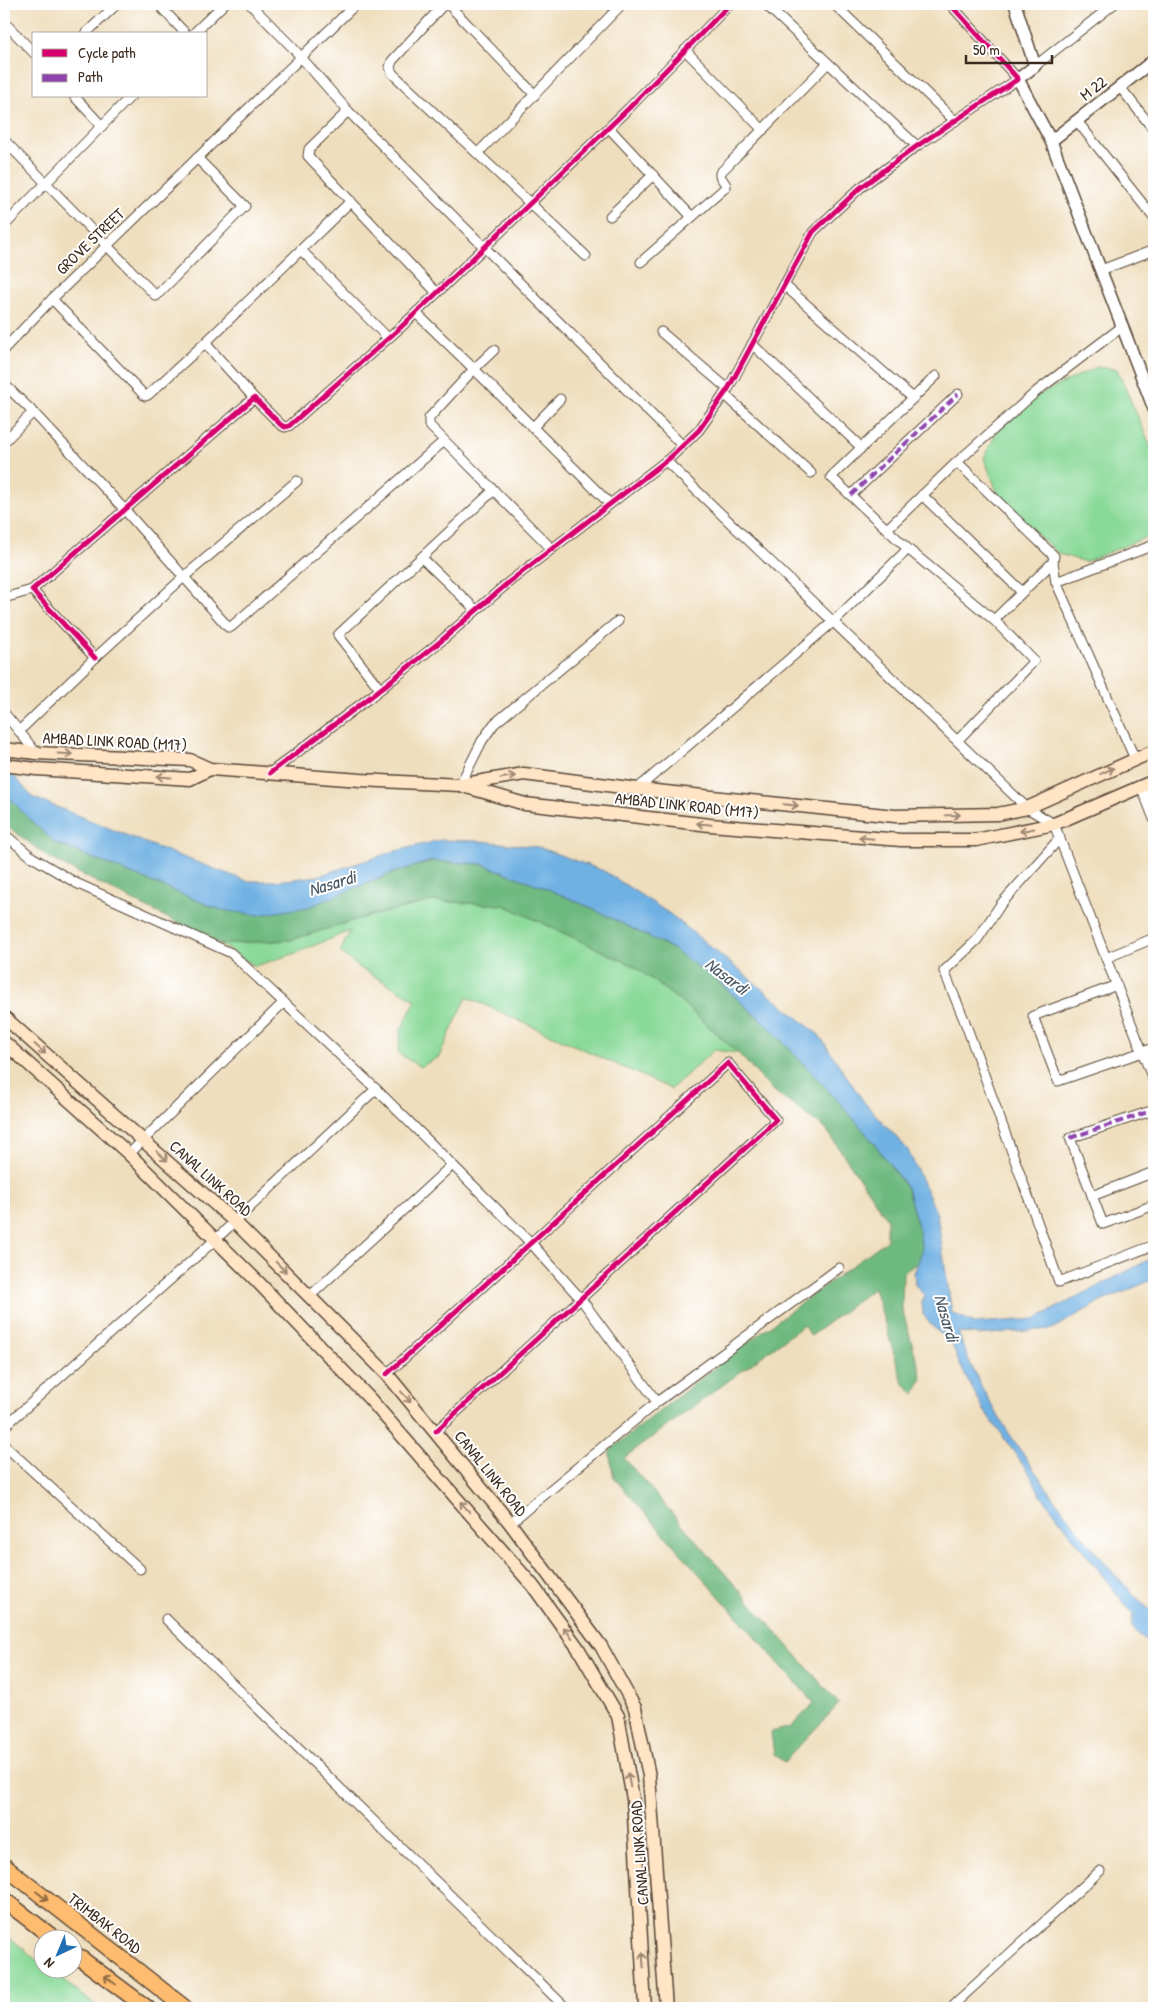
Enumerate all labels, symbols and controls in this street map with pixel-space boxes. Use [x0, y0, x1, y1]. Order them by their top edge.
legend [32, 32, 208, 98]
scale bar [966, 32, 1052, 64]
text: 50 m [973, 39, 1000, 60]
text: Cycle path [78, 42, 136, 63]
text: Path [78, 66, 103, 87]
street label: M 22 [1075, 70, 1111, 105]
street label: GROVE STREET [51, 202, 129, 279]
street label: AMBAD LINK ROAD (M17) [42, 726, 188, 756]
one-way arrow [57, 749, 73, 759]
one-way arrow [1099, 766, 1114, 776]
one-way arrow [500, 772, 516, 782]
one-way arrow [156, 773, 172, 782]
street label: AMBAD LINK ROAD (M17) [614, 787, 760, 823]
one-way arrow [783, 800, 799, 810]
one-way arrow [944, 810, 961, 820]
one-way arrow [696, 819, 712, 829]
one-way arrow [1020, 825, 1036, 835]
one-way arrow [858, 833, 874, 842]
water label: Nasardi [305, 863, 361, 902]
water label: Nasardi [700, 951, 755, 1002]
one-way arrow [34, 1043, 47, 1055]
street label: CANAL LINK ROAD [165, 1135, 257, 1221]
one-way arrow [156, 1151, 169, 1162]
one-way arrow [275, 1261, 287, 1274]
water label: Nasardi [928, 1291, 966, 1347]
one-way arrow [401, 1390, 412, 1403]
street label: CANAL LINK ROAD [450, 1426, 533, 1521]
one-way arrow [459, 1500, 471, 1513]
one-way arrow [562, 1627, 573, 1640]
one-way arrow [624, 1773, 634, 1789]
street label: CANAL LINK ROAD [624, 1800, 654, 1906]
street label: TRIMBAK ROAD [64, 1887, 147, 1959]
one-way arrow [35, 1890, 48, 1901]
north arrow [32, 1930, 82, 1980]
one-way arrow [638, 1952, 647, 1968]
text: N [39, 1954, 58, 1973]
one-way arrow [103, 1975, 117, 1985]

